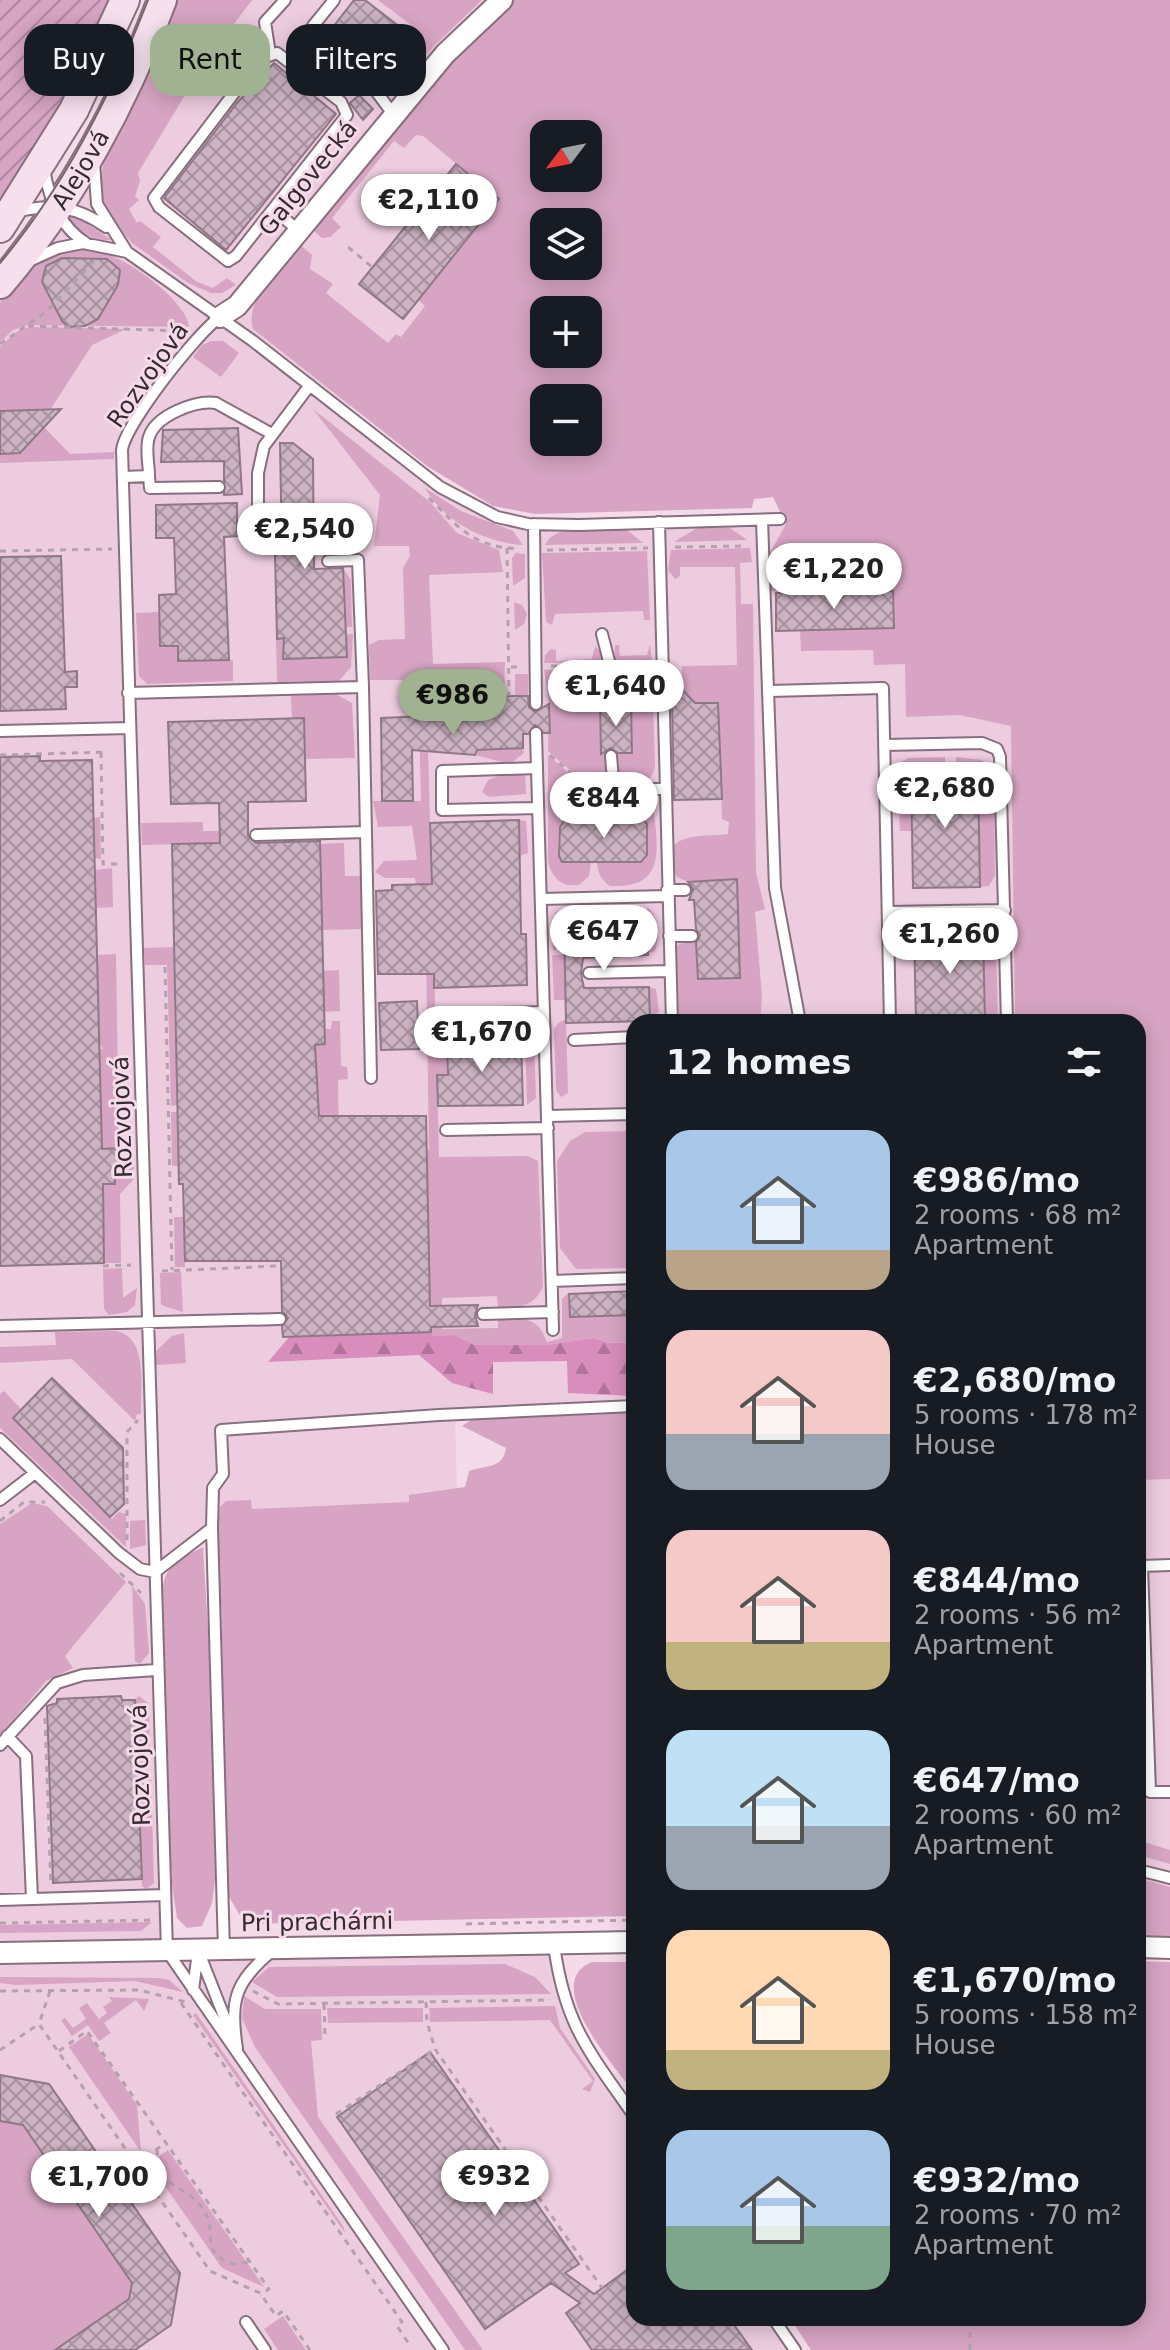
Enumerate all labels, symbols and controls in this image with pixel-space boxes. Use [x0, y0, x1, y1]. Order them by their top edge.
chip: Buy [24, 24, 134, 96]
chip: Rent [150, 24, 270, 96]
chip: Filters [286, 24, 426, 96]
street label: Galgovecká [253, 115, 363, 241]
north arrow [530, 120, 602, 192]
map controls [530, 120, 602, 456]
street label: Alejová [46, 125, 115, 215]
pin: €2,110 [364, 174, 494, 242]
text: €2,110 [379, 185, 479, 215]
button: layers [530, 208, 602, 280]
button: + [530, 296, 602, 368]
street label: Rozvojová [102, 317, 194, 433]
button: − [530, 384, 602, 456]
pin: €2,540 [240, 503, 370, 571]
text: €2,540 [255, 514, 355, 544]
pin: €1,220 [769, 543, 899, 611]
text: €1,220 [784, 554, 884, 584]
pin: €1,640 [551, 660, 681, 728]
pin: €986 [406, 669, 500, 737]
text: €1,640 [566, 671, 666, 701]
text: €986 [417, 680, 489, 710]
pin: €2,680 [880, 762, 1010, 830]
pin: €844 [557, 772, 651, 840]
text: €2,680 [895, 773, 995, 803]
text: €844 [568, 783, 640, 813]
pin: €647 [557, 905, 651, 973]
pin: €1,260 [885, 908, 1015, 976]
text: €647 [568, 916, 640, 946]
text: €1,260 [900, 919, 1000, 949]
pin: €1,670 [417, 1006, 547, 1074]
text: €1,670 [432, 1017, 532, 1047]
icon: filters [1062, 1040, 1106, 1084]
text: 12 homes [666, 1042, 851, 1082]
street label: Rozvojová [106, 1056, 138, 1178]
text: €986/mo [914, 1160, 1080, 1200]
icon: home [730, 1162, 826, 1258]
text: 2 rooms · 68 m² [914, 1200, 1122, 1230]
text: Apartment [914, 1230, 1053, 1260]
text: €2,680/mo [914, 1360, 1116, 1400]
icon: home [730, 1362, 826, 1458]
text: 5 rooms · 178 m² [914, 1400, 1138, 1430]
text: House [914, 1430, 995, 1460]
text: €844/mo [914, 1560, 1080, 1600]
icon: home [730, 1562, 826, 1658]
text: 2 rooms · 56 m² [914, 1600, 1122, 1630]
text: Apartment [914, 1630, 1053, 1660]
street label: Rozvojová [124, 1704, 156, 1826]
text: €647/mo [914, 1760, 1080, 1800]
icon: home [730, 1762, 826, 1858]
text: 2 rooms · 60 m² [914, 1800, 1122, 1830]
text: Apartment [914, 1830, 1053, 1860]
street label: Pri prachárni [241, 1907, 393, 1937]
text: €1,670/mo [914, 1960, 1116, 2000]
icon: home [730, 1962, 826, 2058]
text: 5 rooms · 158 m² [914, 2000, 1138, 2030]
text: House [914, 2030, 995, 2060]
pin: €932 [448, 2150, 542, 2218]
pin: €1,700 [34, 2151, 164, 2219]
text: €932/mo [914, 2160, 1080, 2200]
text: €932 [459, 2161, 531, 2191]
text: €1,700 [49, 2162, 149, 2192]
icon: home [730, 2162, 826, 2258]
text: 2 rooms · 70 m² [914, 2200, 1122, 2230]
text: Apartment [914, 2230, 1053, 2260]

